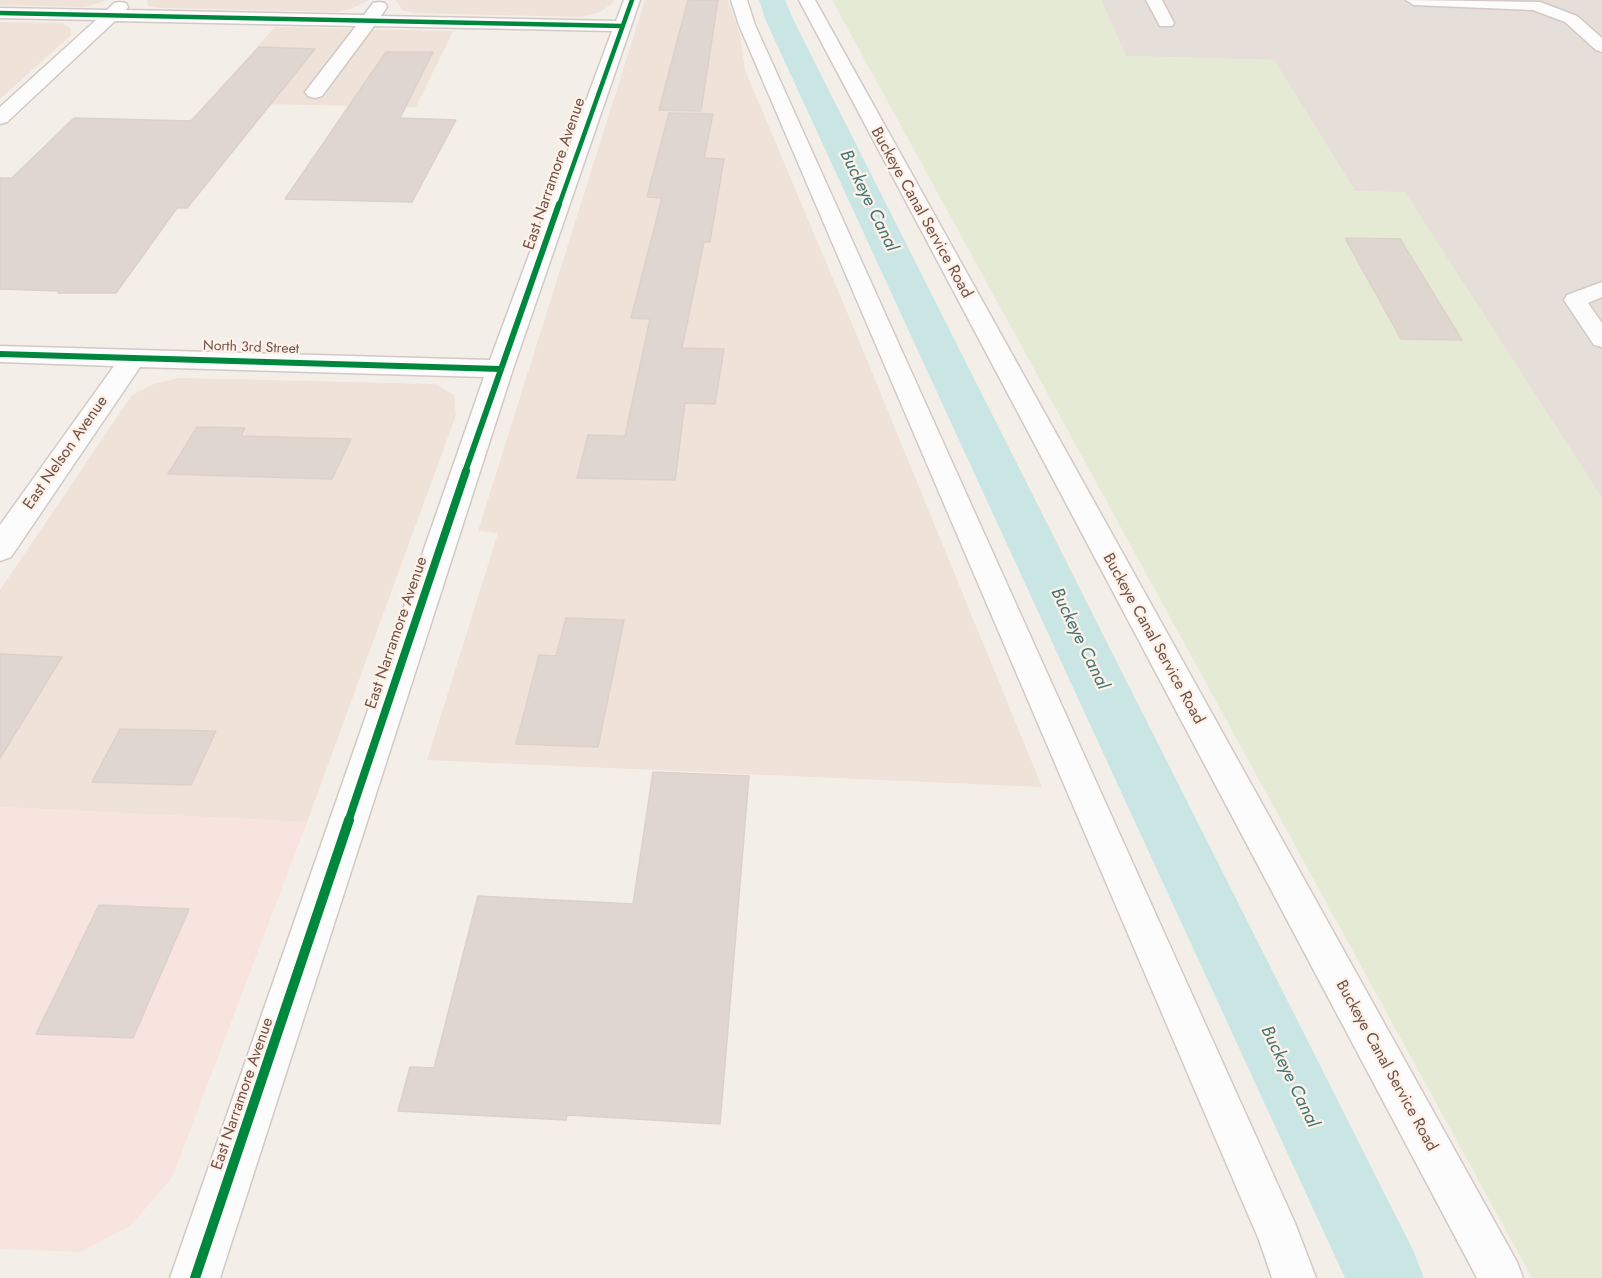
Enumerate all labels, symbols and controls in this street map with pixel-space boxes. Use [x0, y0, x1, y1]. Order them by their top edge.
street label: East Narramore Avenue [520, 95, 590, 253]
street label: Buckeye Canal Service Road [866, 124, 976, 302]
water label: Buckeye Canal [834, 147, 902, 255]
street label: North 3rd Street [203, 338, 299, 358]
street label: East Nelson Avenue [20, 393, 112, 513]
street label: Buckeye Canal Service Road [1098, 550, 1208, 728]
street label: East Narramore Avenue [362, 554, 432, 712]
water label: Buckeye Canal [1045, 585, 1113, 693]
street label: Buckeye Canal Service Road [1331, 977, 1441, 1155]
street label: East Narramore Avenue [208, 1015, 278, 1173]
water label: Buckeye Canal [1255, 1023, 1323, 1131]

